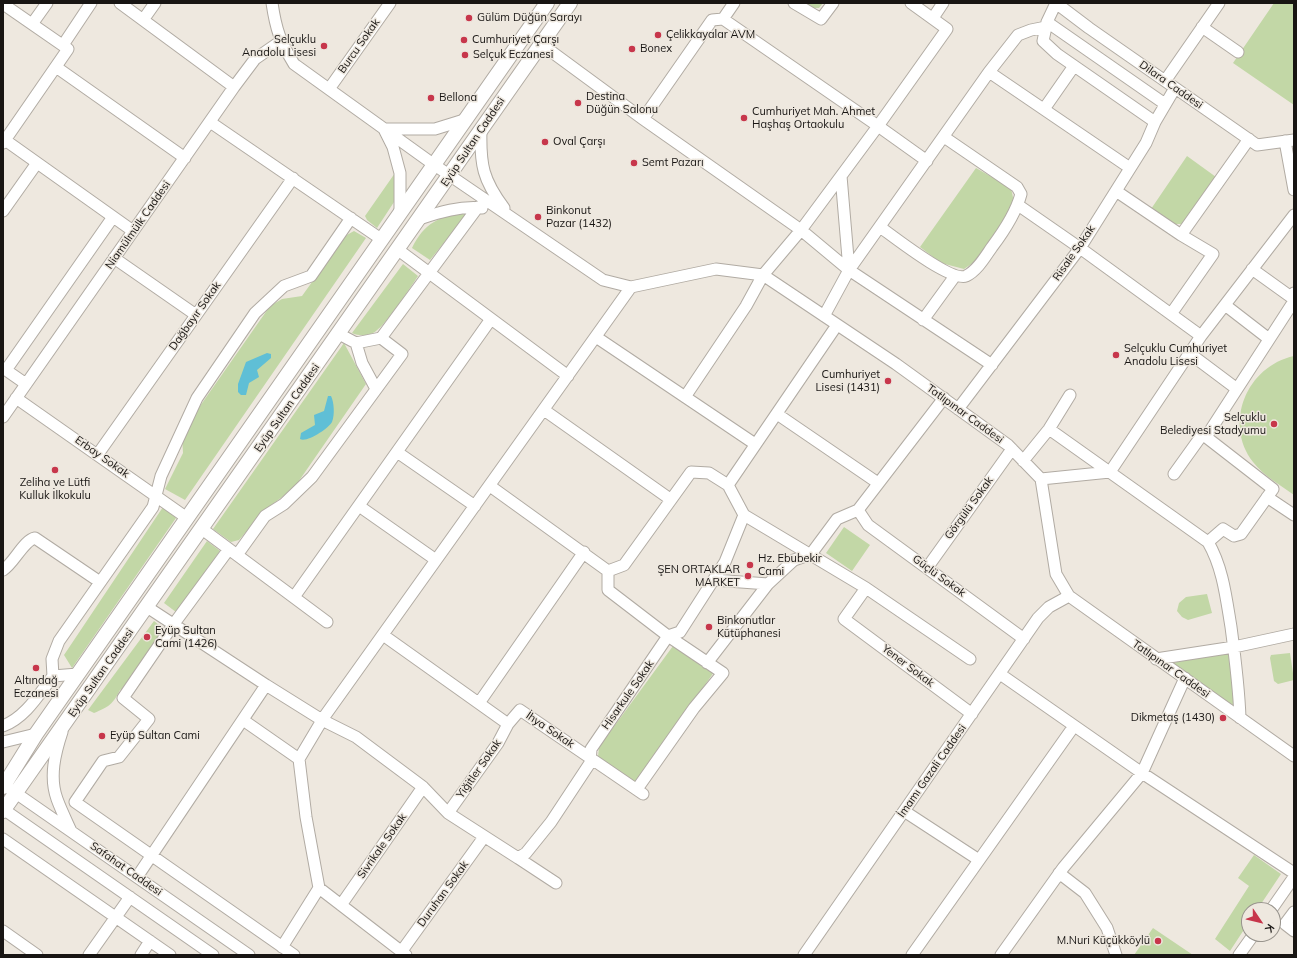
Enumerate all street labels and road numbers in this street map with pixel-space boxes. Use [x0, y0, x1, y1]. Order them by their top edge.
street label: Burcu Sokak [335, 16, 383, 76]
street label: Dilara Caddesi [1137, 58, 1205, 112]
street label: Eyüp Sultan Caddesi [438, 95, 508, 189]
street label: Niamülmülk Caddesi [103, 178, 173, 272]
street label: Risale Sokak [1050, 223, 1098, 283]
street label: Dağbayır Sokak [166, 279, 224, 353]
street label: Eyüp Sultan Caddesi [252, 361, 322, 455]
street label: Tatlıpınar Caddesi [924, 382, 1006, 446]
street label: Erbay Sokak [72, 433, 132, 481]
street label: Görgülü Sokak [942, 474, 996, 542]
street label: Güçlü Sokak [910, 552, 968, 600]
street label: Eyüp Sultan Caddesi [66, 626, 136, 720]
street label: Tatlıpınar Caddesi [1130, 637, 1212, 701]
street label: Yener Sokak [879, 642, 937, 690]
street label: Hisarkule Sokak [599, 658, 657, 732]
street label: İhya Sokak [523, 709, 577, 751]
street label: İmamı Gazali Caddesi [895, 722, 969, 820]
street label: Yiğitler Sokak [454, 737, 504, 801]
street label: Sivrikale Sokak [355, 811, 409, 881]
street label: Safahat Caddesi [88, 839, 164, 899]
street label: Duruhan Sokak [415, 858, 471, 930]

